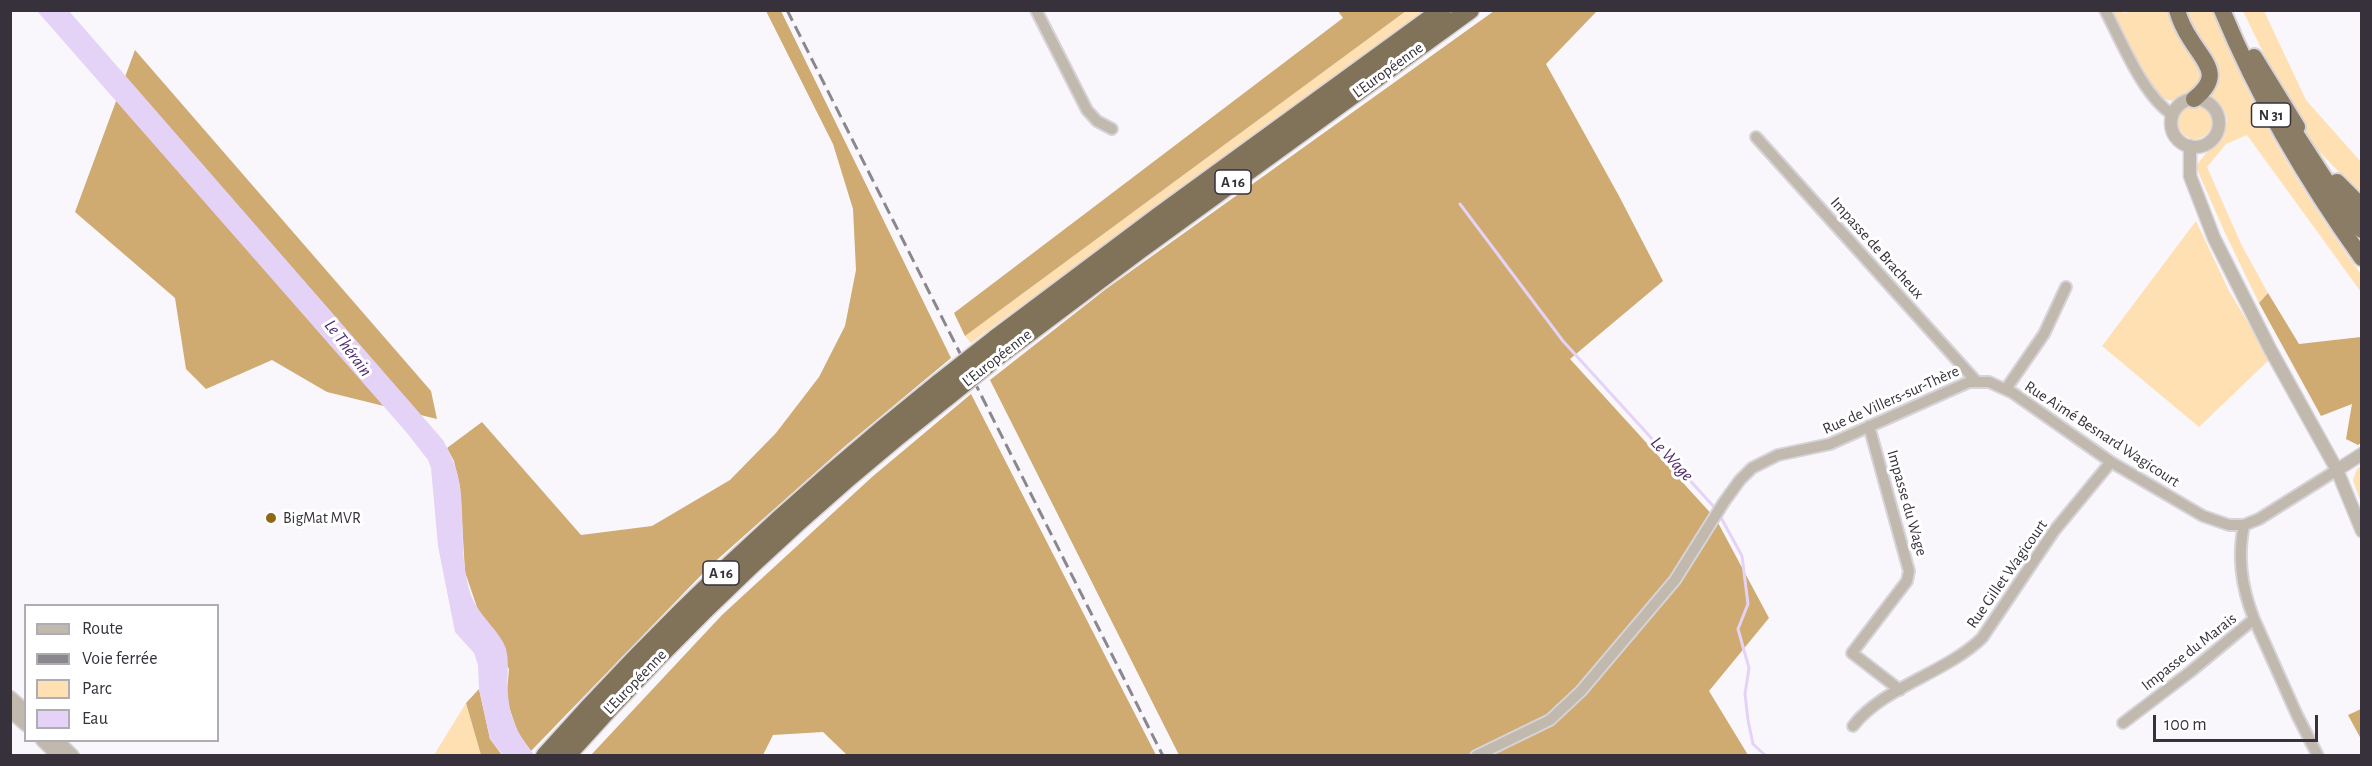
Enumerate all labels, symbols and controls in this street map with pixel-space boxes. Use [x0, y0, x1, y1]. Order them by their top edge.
street label: L'Européenne [1349, 38, 1427, 102]
road number: N 31 [2252, 103, 2290, 127]
road number: A 16 [1215, 170, 1251, 194]
street label: Impasse de Bracheux [1826, 193, 1928, 303]
water label: Le Thérain [320, 315, 376, 381]
street label: L'Européenne [958, 325, 1036, 391]
street label: Rue de Villers-sur-Thère [1820, 361, 1962, 439]
street label: Rue Aimé Besnard Wagicourt [2021, 377, 2183, 491]
water label: Le Wage [1646, 432, 1698, 486]
street label: Impasse du Wage [1883, 448, 1931, 558]
place label: BigMat MVR [283, 508, 361, 528]
marker: BigMat MVR [264, 511, 278, 525]
street label: Rue Gillet Wagicourt [1962, 516, 2052, 632]
road number: A 16 [703, 561, 739, 585]
legend [24, 604, 219, 742]
street label: Impasse du Marais [2138, 609, 2240, 695]
text: Route [82, 620, 123, 638]
street label: L'Européenne [599, 646, 671, 718]
text: Voie ferrée [82, 650, 157, 668]
text: Parc [82, 680, 112, 698]
scale bar [2156, 703, 2321, 741]
text: Eau [82, 710, 108, 728]
text: 100 m [2164, 716, 2207, 734]

